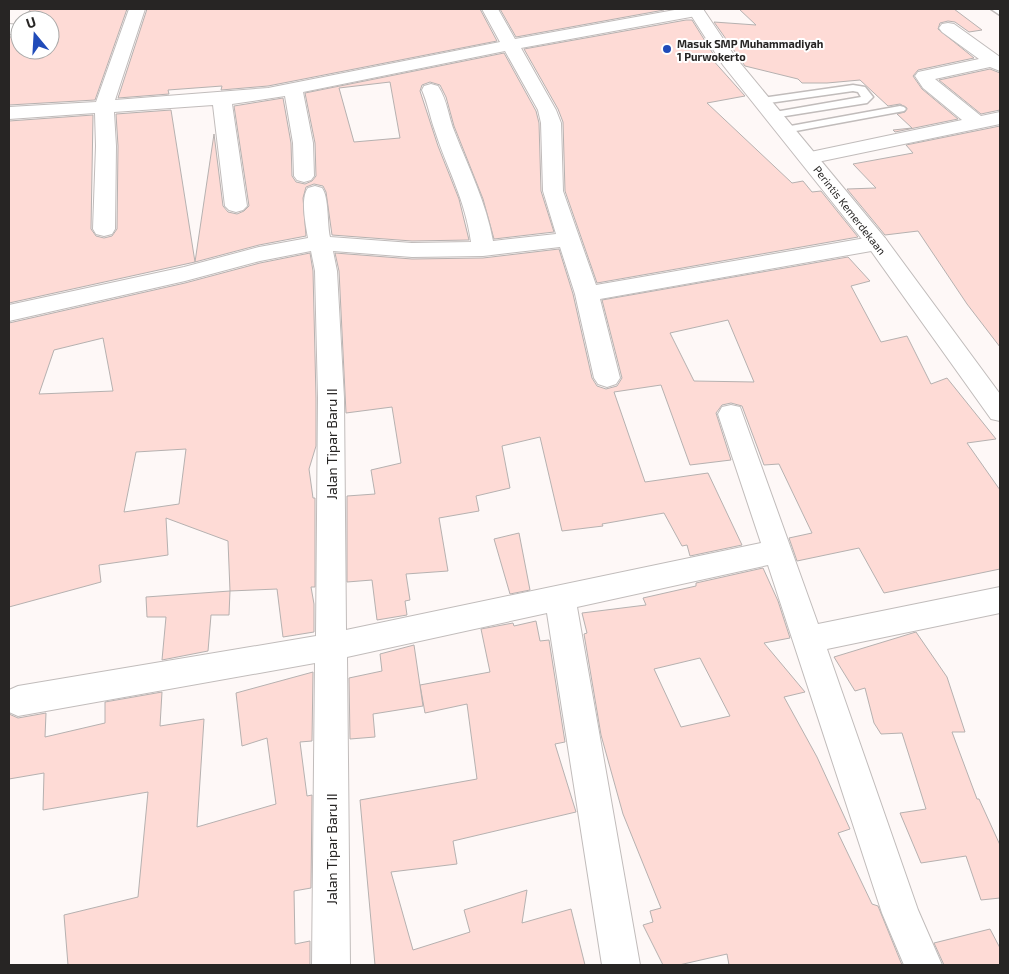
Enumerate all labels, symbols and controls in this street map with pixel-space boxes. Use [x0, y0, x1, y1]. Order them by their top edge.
north arrow [10, 10, 60, 60]
text: U [24, 13, 38, 32]
place label: Masuk SMP Muhammadiyah 1 Purwokerto [677, 37, 823, 63]
marker: Masuk SMP Muhammadiyah 1 Purwokerto [661, 43, 673, 55]
street label: Perintis Kemerdekaan [811, 163, 889, 257]
street label: Jalan Tipar Baru II [323, 388, 340, 500]
street label: Jalan Tipar Baru II [323, 793, 340, 905]

